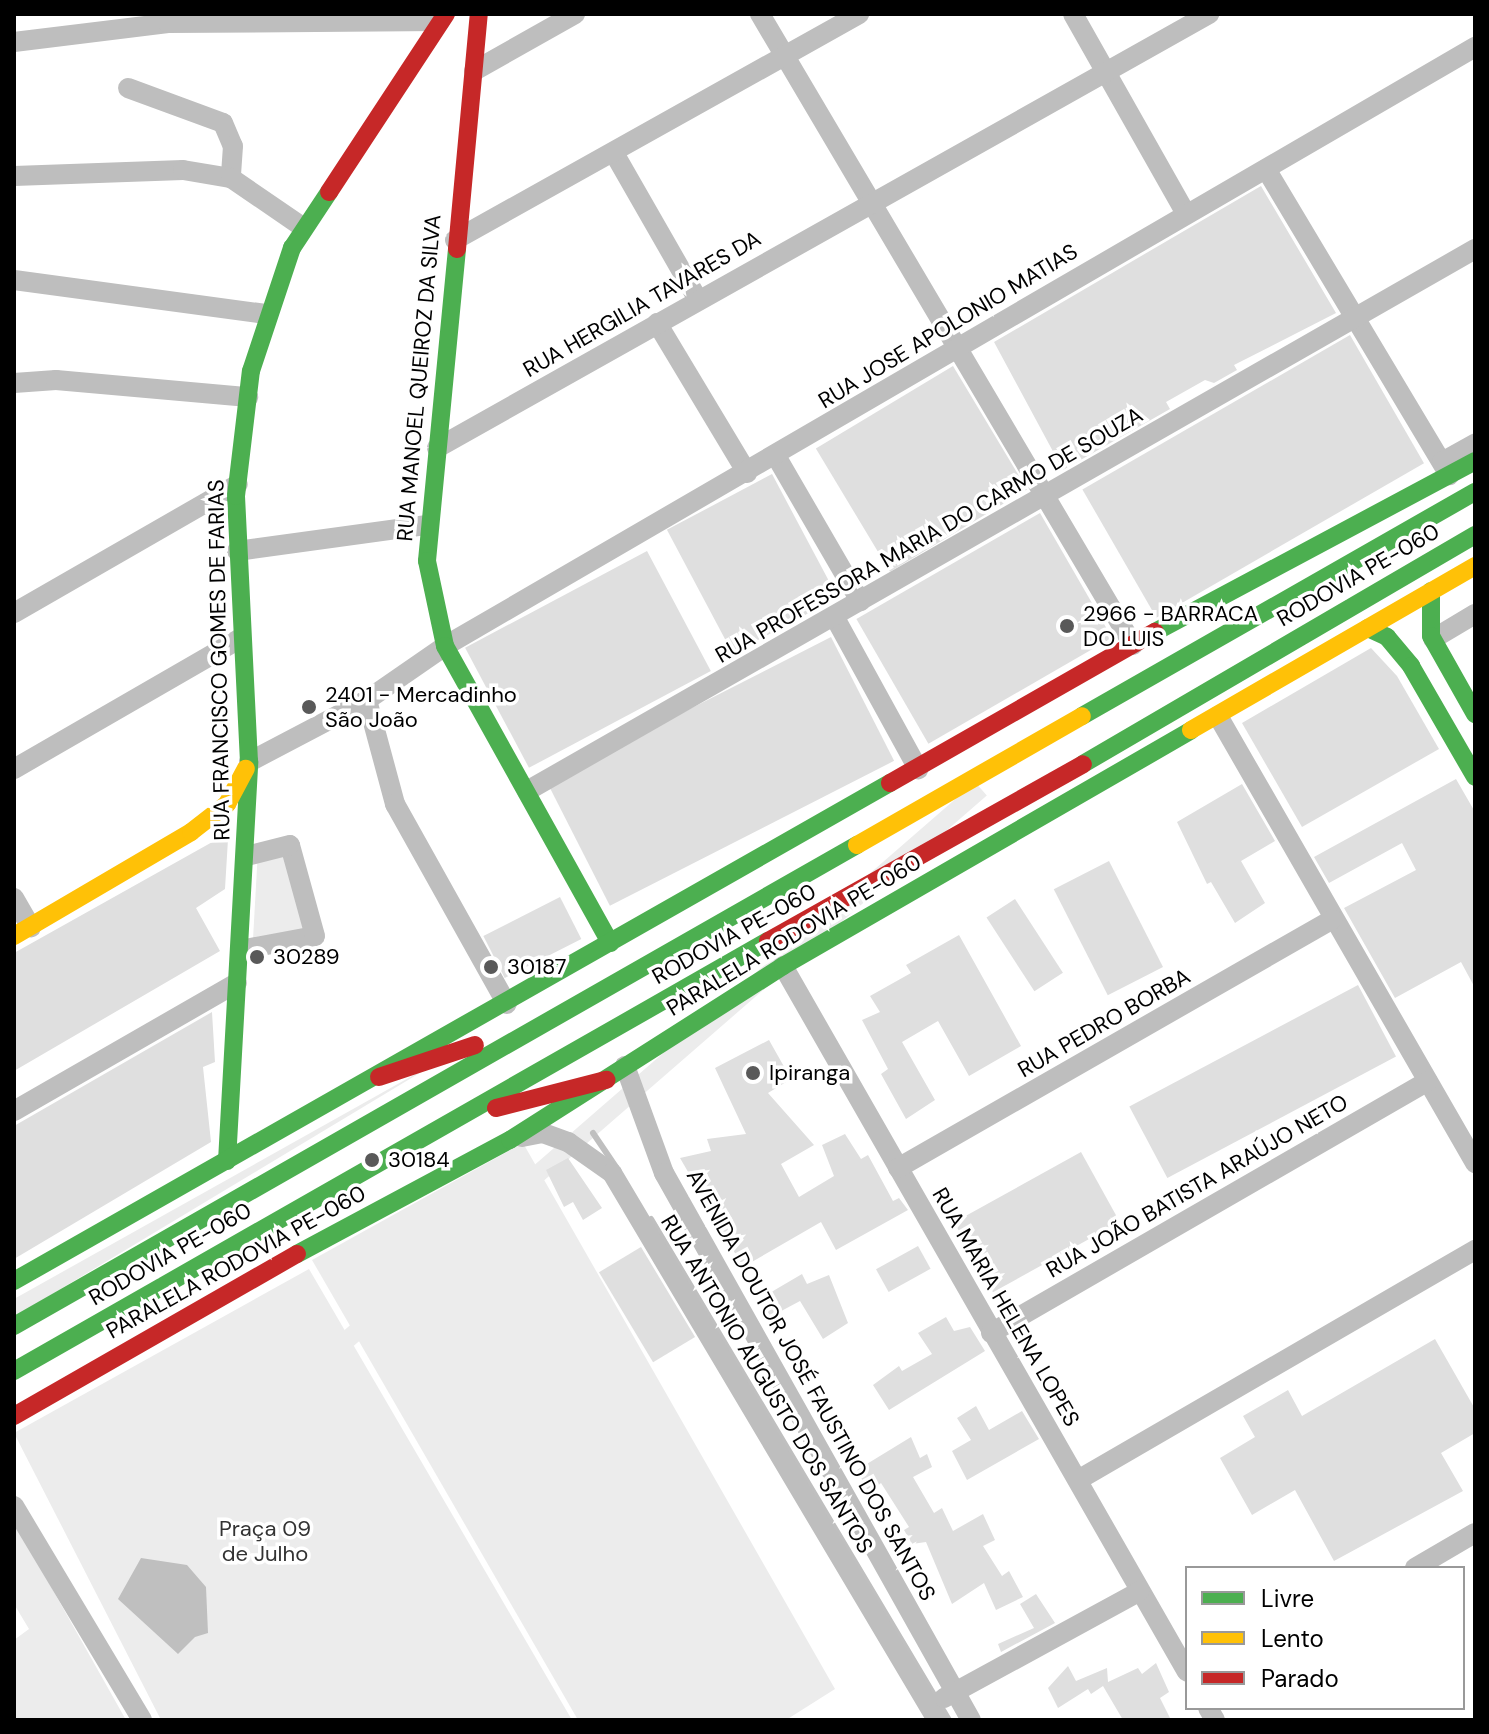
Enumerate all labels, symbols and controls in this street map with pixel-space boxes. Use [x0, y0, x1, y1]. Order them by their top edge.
street label: RUA MANOEL QUEIROZ DA SILVA [392, 214, 446, 542]
street label: RUA HERGILIA TAVARES DA [519, 225, 765, 383]
street label: RUA JOSE APOLONIO MATIAS [814, 238, 1082, 414]
street label: RUA PROFESSORA MARIA DO CARMO DE SOUZA [711, 401, 1147, 669]
street label: RUA FRANCISCO GOMES DE FARIAS [203, 479, 235, 841]
street label: RODOVIA PE-060 [1272, 518, 1444, 632]
place label: 2966 - BARRACA DO LUIS [1083, 600, 1258, 652]
marker: 2966 - BARRACA DO LUIS [1058, 617, 1076, 635]
place label: 2401 - Mercadinho São João [325, 681, 517, 732]
marker: 2401 - Mercadinho São João [300, 698, 318, 716]
street label: PARALELA RODOVIA PE-060 [662, 848, 926, 1022]
street label: RODOVIA PE-060 [648, 878, 820, 990]
place label: 30289 [273, 944, 340, 970]
marker: 30289 [248, 948, 266, 966]
place label: 30187 [507, 954, 566, 980]
marker: 30187 [482, 958, 500, 976]
street label: RUA PEDRO BORBA [1013, 963, 1195, 1083]
place label: Ipiranga [769, 1060, 850, 1086]
marker: Ipiranga [744, 1064, 762, 1082]
street label: RUA JOÃO BATISTA ARAÚJO NETO [1042, 1089, 1352, 1283]
place label: 30184 [388, 1147, 450, 1173]
marker: 30184 [363, 1151, 381, 1169]
street label: AVENIDA DOUTOR JOSÉ FAUSTINO DOS SANTOS [681, 1165, 941, 1605]
street label: PARALELA RODOVIA PE-060 [102, 1180, 370, 1344]
street label: RUA MARIA HELENA LOPES [927, 1183, 1085, 1431]
street label: RODOVIA PE-060 [84, 1197, 256, 1311]
street label: RUA ANTONIO AUGUSTO DOS SANTOS [655, 1210, 879, 1558]
park label: Praça 09 de Julho [219, 1515, 311, 1566]
legend [1185, 1566, 1465, 1710]
text: Livre [1261, 1583, 1314, 1614]
text: Lento [1261, 1623, 1324, 1654]
text: Parado [1261, 1663, 1339, 1694]

